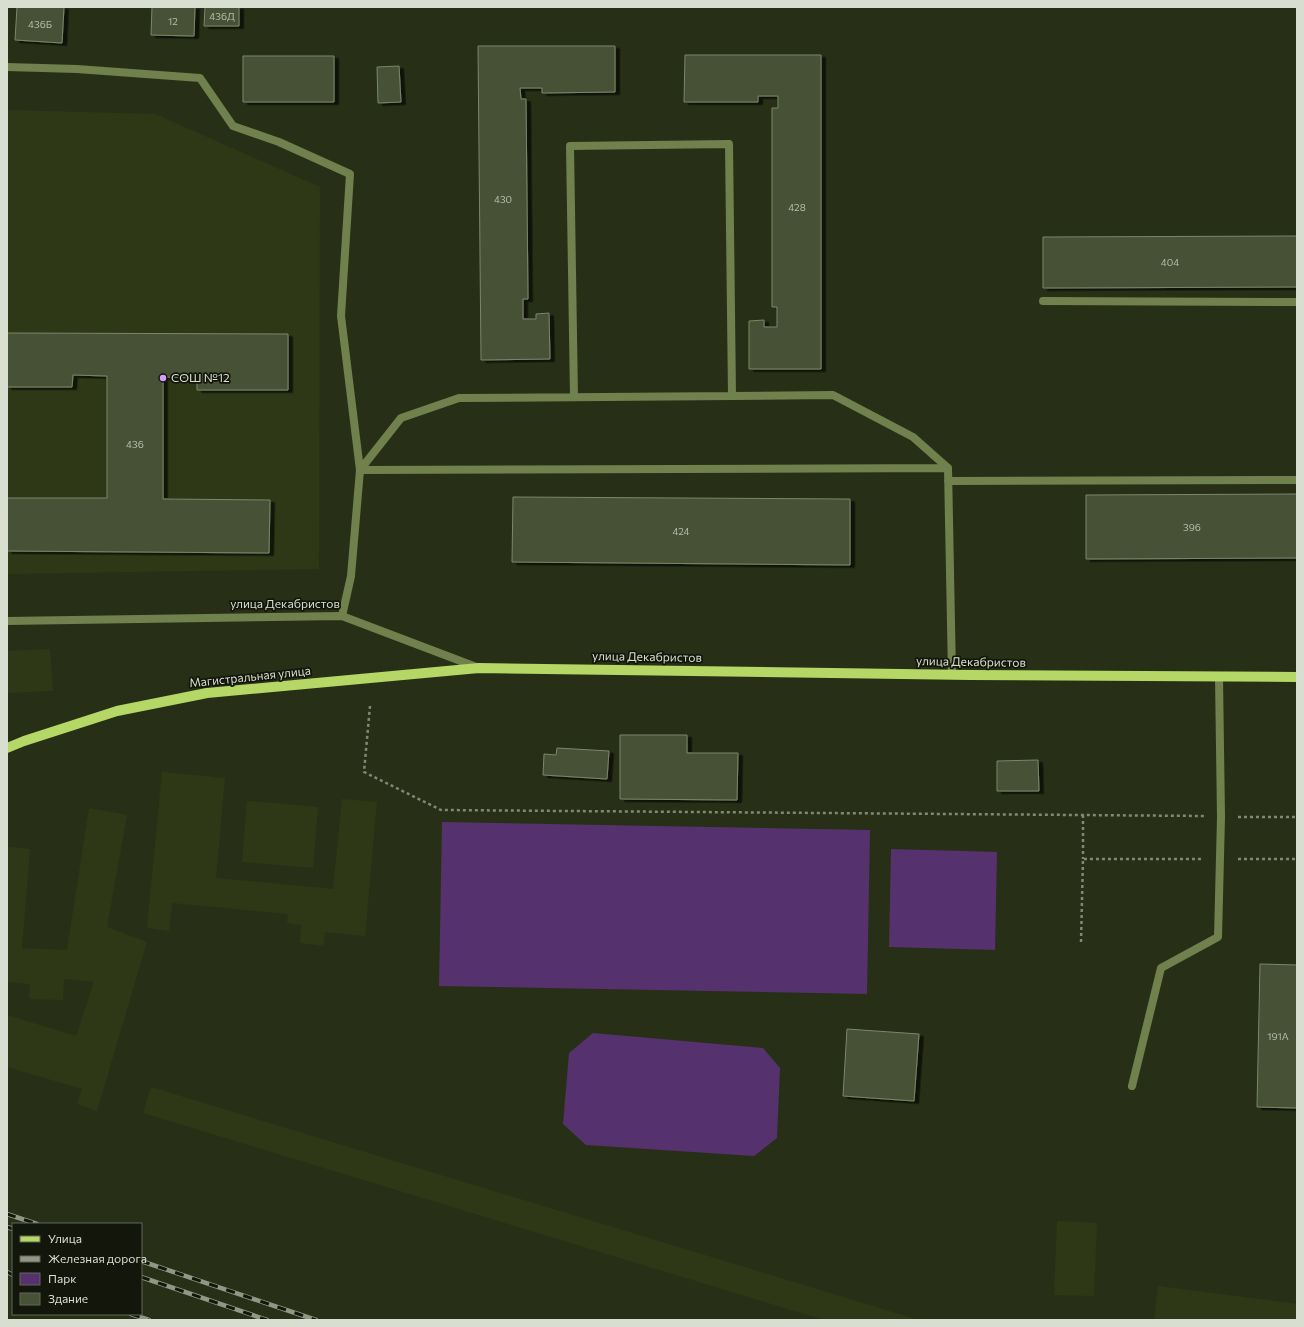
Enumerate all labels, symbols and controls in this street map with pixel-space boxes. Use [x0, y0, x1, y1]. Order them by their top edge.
house number: 436Д [209, 10, 235, 22]
house number: 12 [168, 15, 178, 27]
house number: 436Б [28, 18, 52, 30]
house number: 430 [494, 193, 512, 205]
house number: 428 [788, 201, 806, 213]
house number: 404 [1161, 256, 1179, 268]
place label: СОШ №12 [171, 370, 230, 384]
marker: СОШ №12 [158, 373, 168, 383]
house number: 436 [126, 438, 144, 450]
house number: 396 [1183, 521, 1201, 533]
house number: 424 [672, 525, 690, 537]
street label: улица Декабристов [230, 596, 340, 610]
street label: улица Декабристов [592, 648, 702, 664]
street label: улица Декабристов [916, 653, 1026, 669]
street label: Магистральная улица [188, 663, 311, 689]
house number: 191А [1267, 1030, 1289, 1042]
legend [12, 1223, 142, 1315]
text: Улица [48, 1231, 82, 1245]
text: Железная дорога [48, 1251, 147, 1265]
text: Парк [48, 1271, 77, 1285]
text: Здание [48, 1291, 88, 1305]

